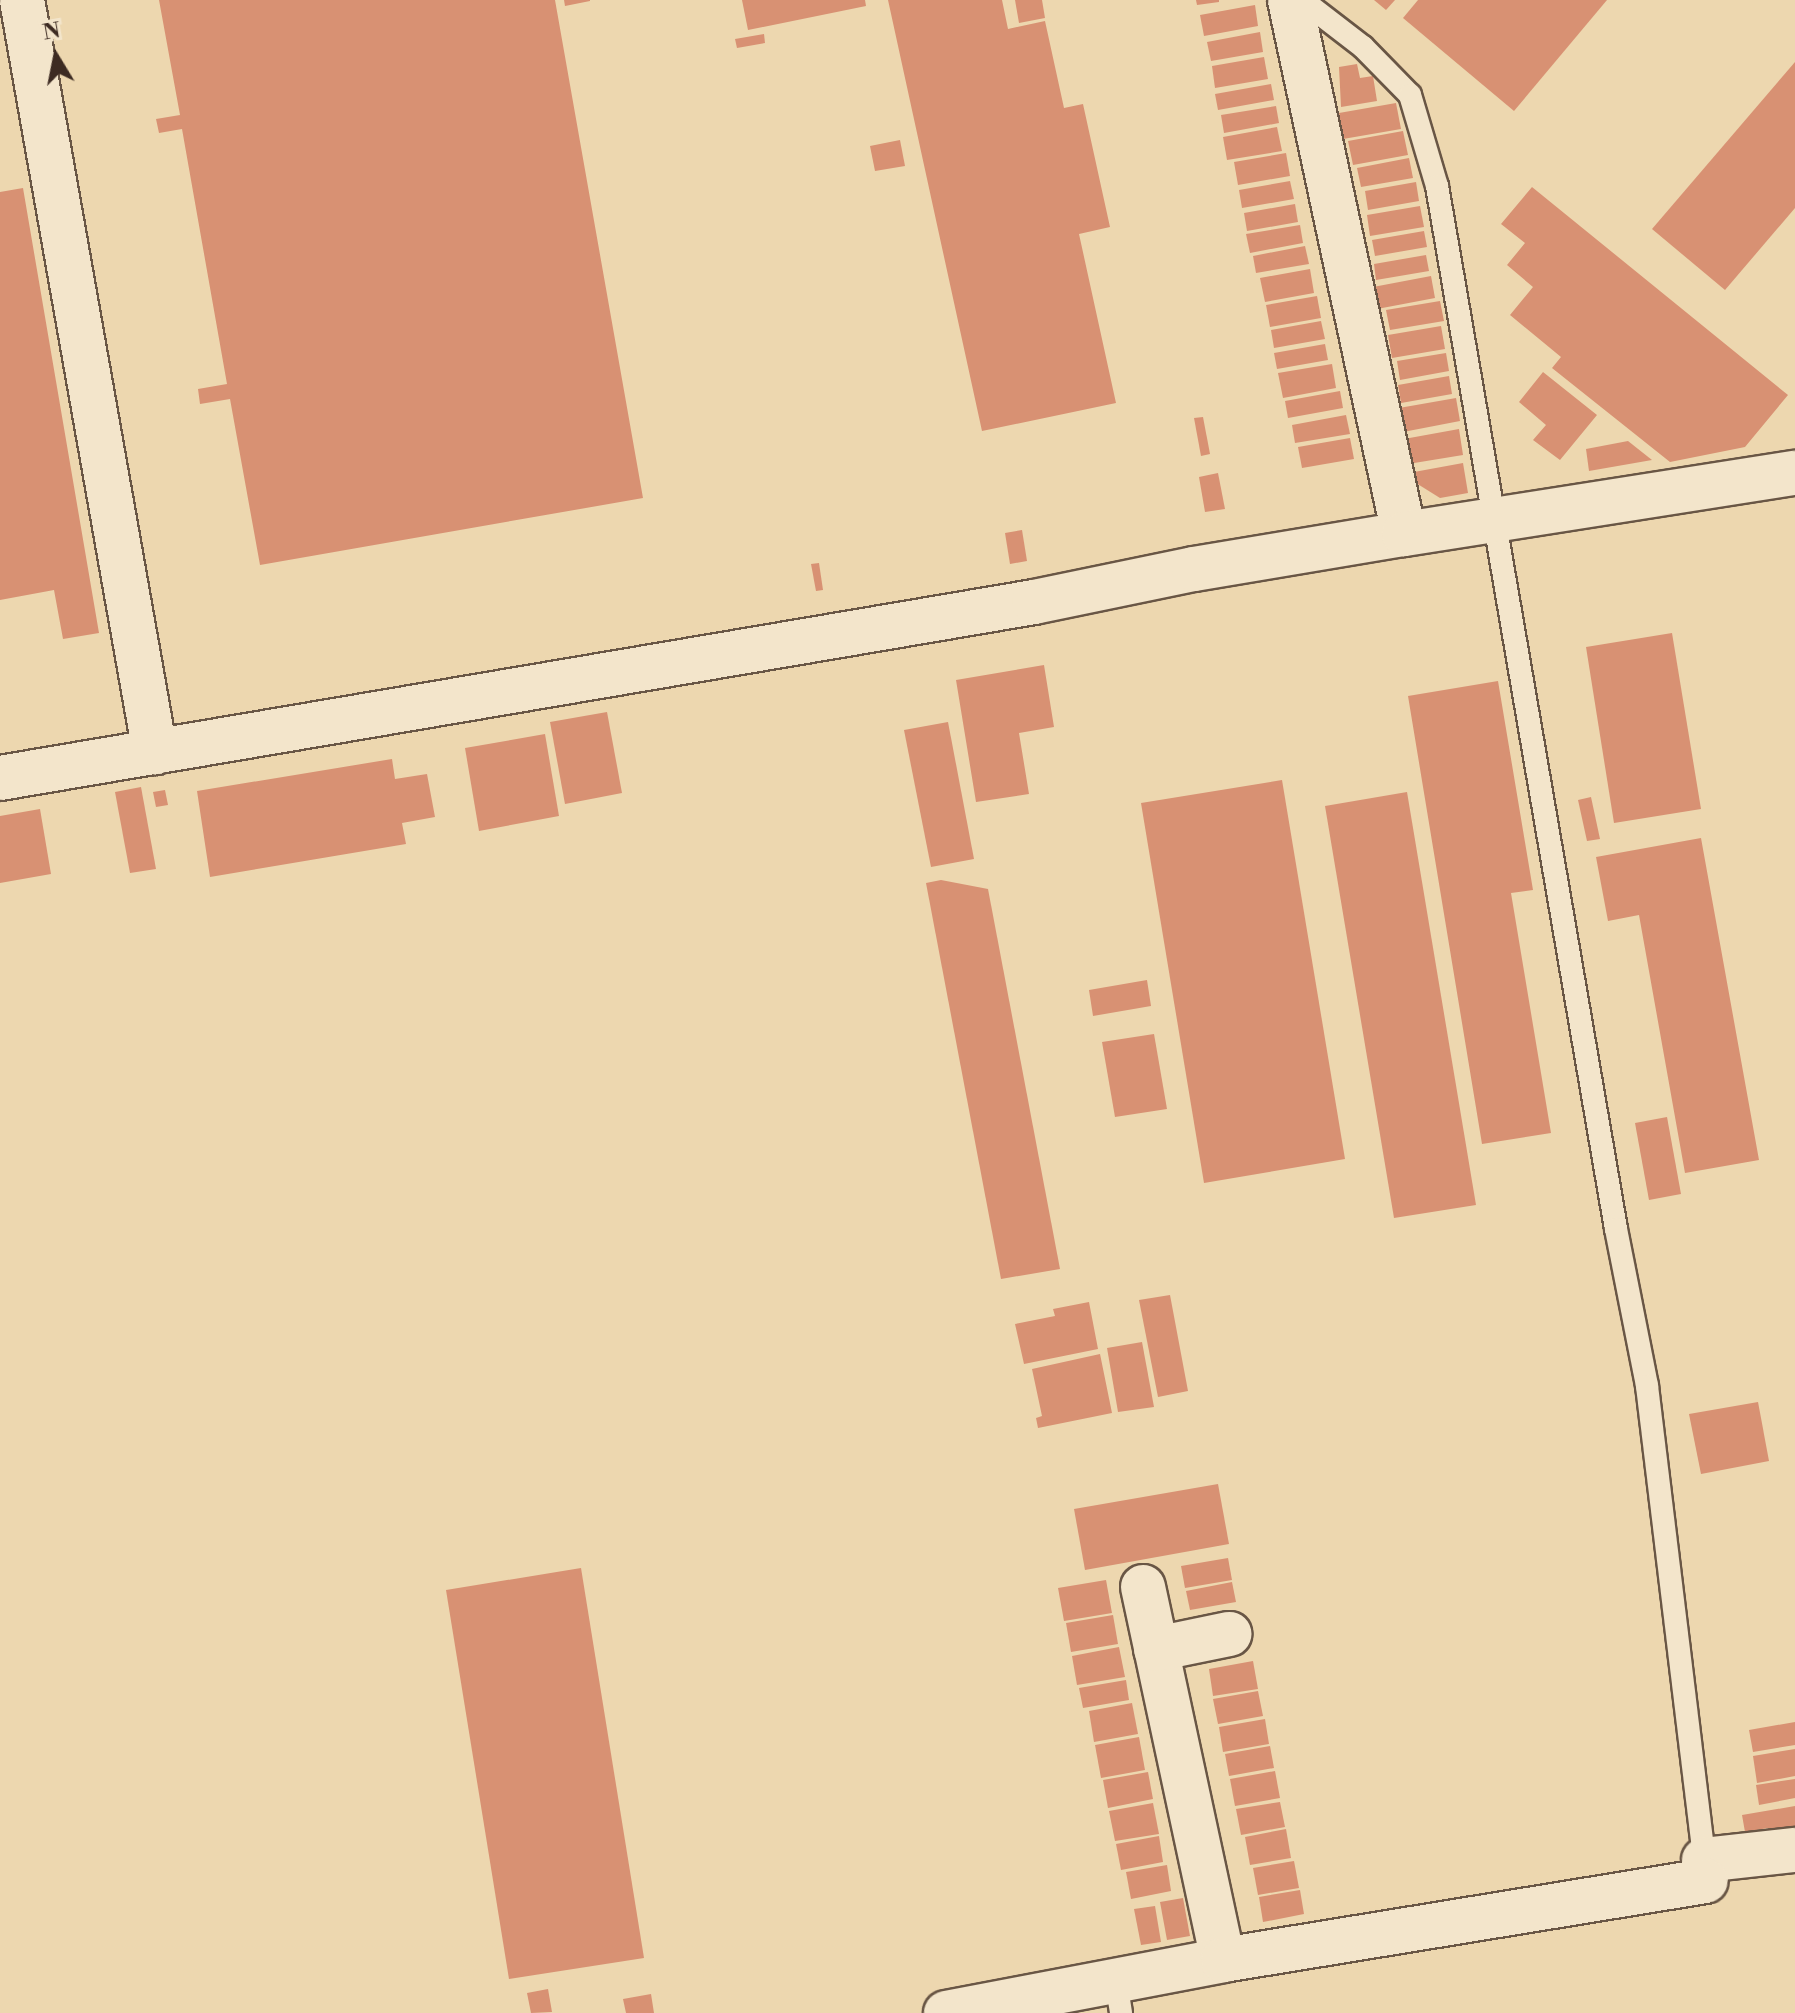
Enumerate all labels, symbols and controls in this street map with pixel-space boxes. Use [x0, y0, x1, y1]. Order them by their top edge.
north arrow [16, 16, 96, 96]
text: N [41, 17, 63, 47]

